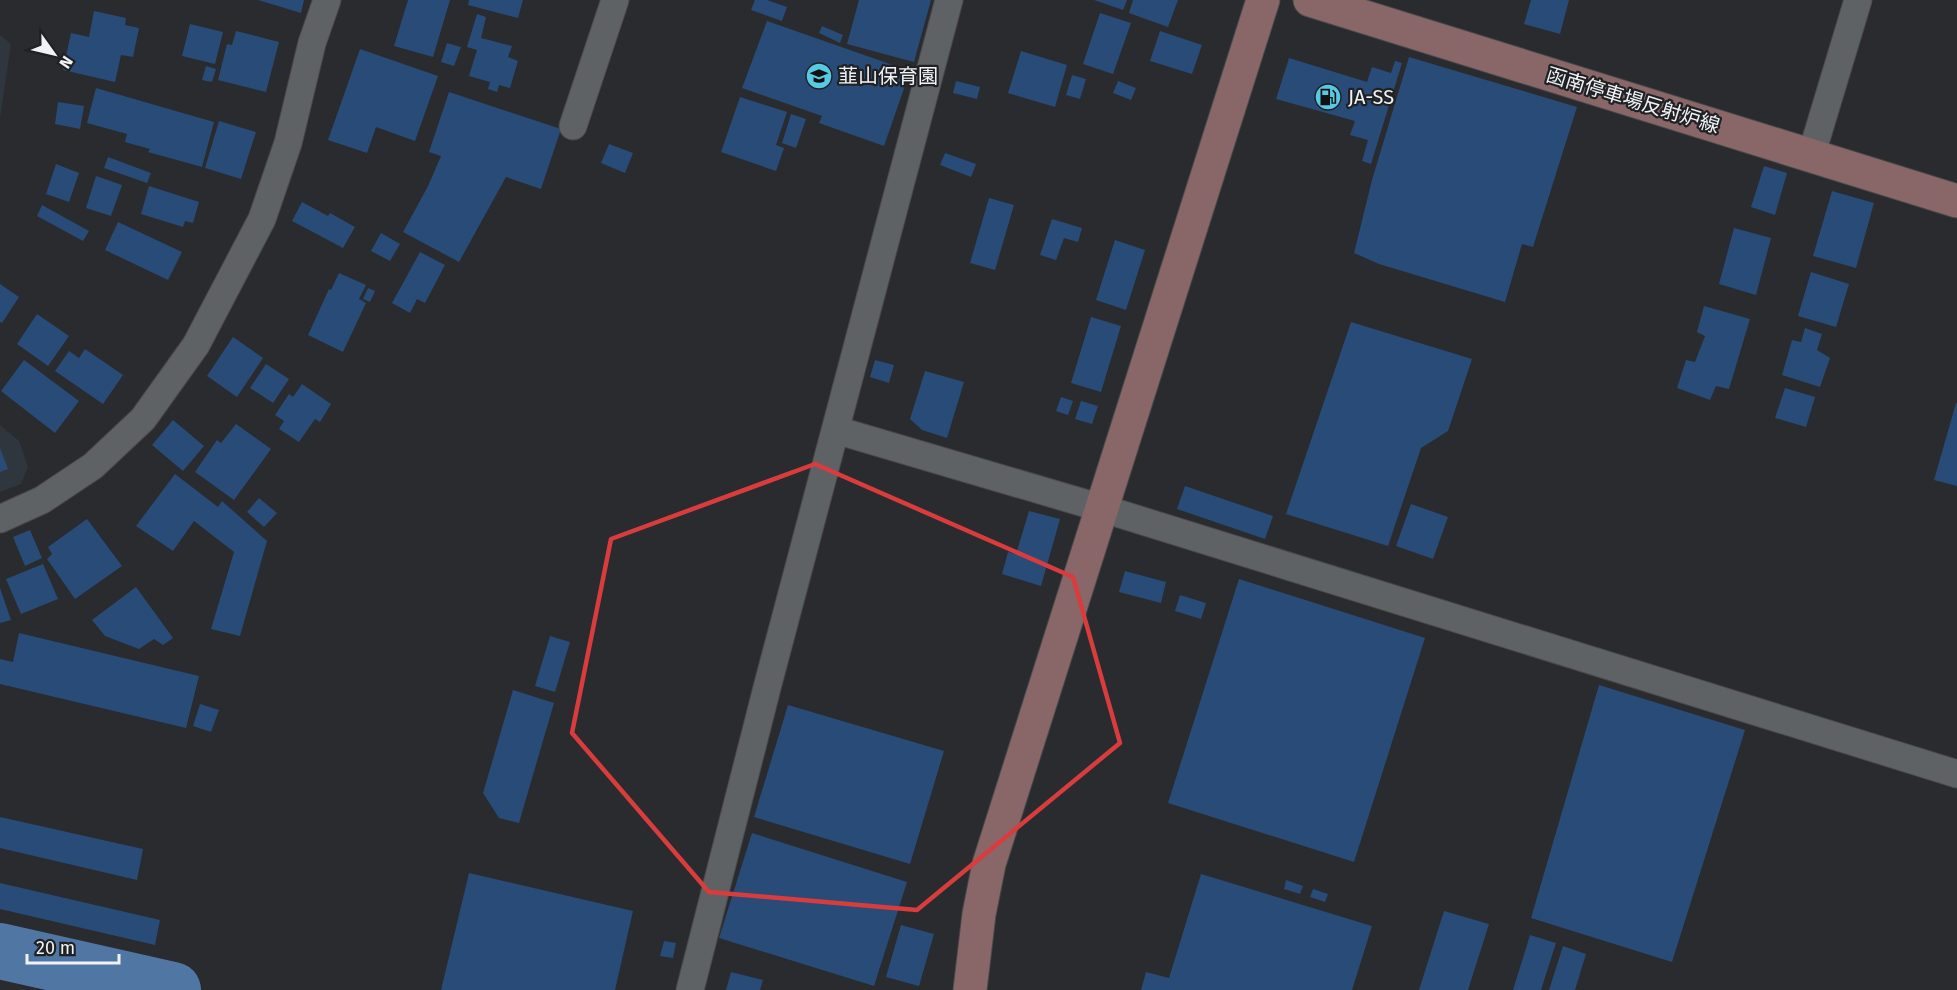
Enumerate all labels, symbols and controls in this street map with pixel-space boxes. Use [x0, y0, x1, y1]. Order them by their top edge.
north arrow [24, 24, 84, 84]
text: N [55, 52, 77, 72]
school or university icon: 韮山保育園 [804, 61, 834, 91]
street label: 函南停車場反射炉線 [1543, 62, 1723, 138]
place label: 韮山保育園 [838, 64, 938, 88]
fuel station icon: JA-SS [1313, 82, 1343, 112]
place label: JA-SS [1348, 85, 1394, 109]
scale bar [27, 927, 118, 965]
text: 20 m [36, 937, 75, 959]

